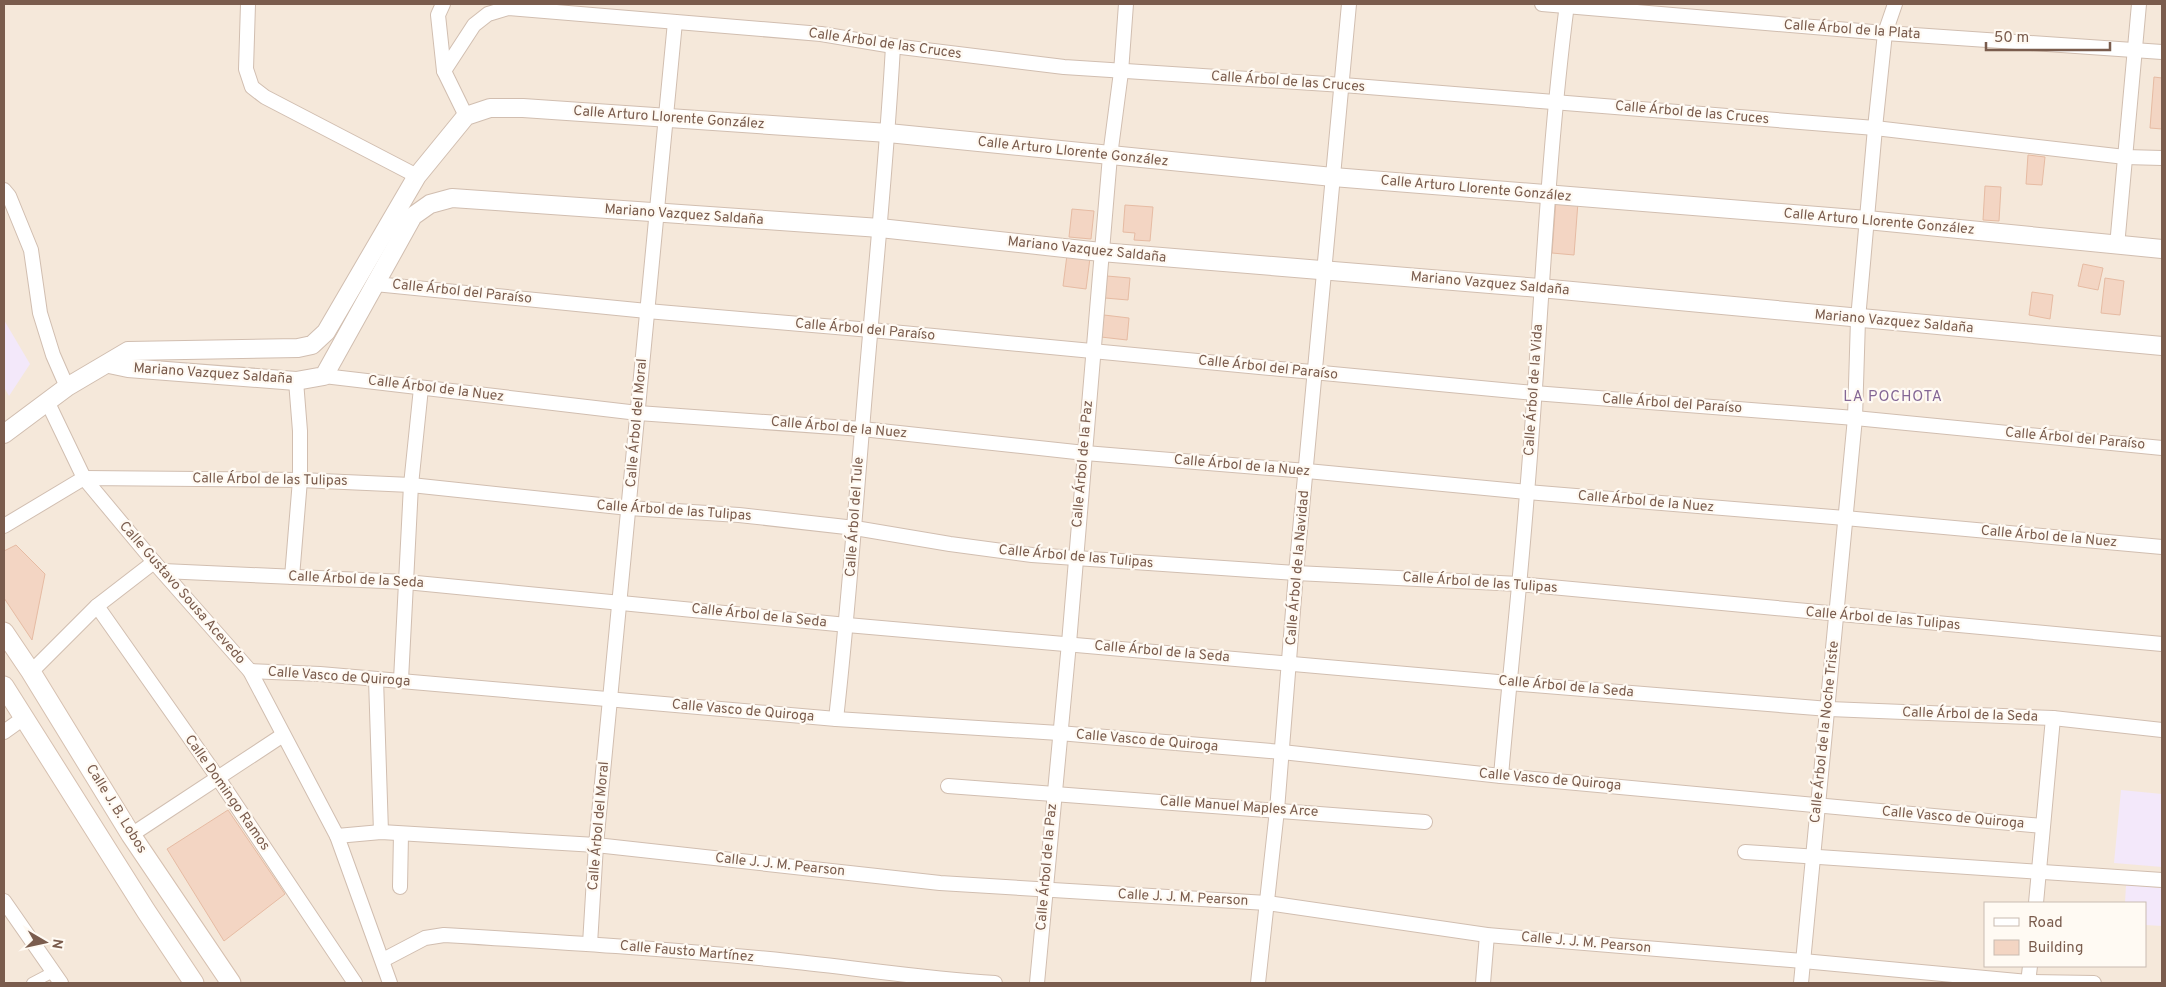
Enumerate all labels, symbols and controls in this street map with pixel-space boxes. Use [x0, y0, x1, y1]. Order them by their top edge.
street label: Calle Árbol de la Plata [1783, 16, 1921, 43]
scale bar [1986, 20, 2110, 52]
street label: Calle Árbol de las Cruces [807, 24, 963, 63]
text: 50 m [1994, 29, 2029, 48]
street label: Calle Árbol de las Cruces [1210, 67, 1366, 96]
street label: Calle Árbol de las Cruces [1614, 97, 1770, 128]
street label: Calle Arturo Llorente González [573, 103, 765, 133]
street label: Calle Arturo Llorente González [977, 134, 1169, 170]
street label: Calle Arturo Llorente González [1380, 172, 1572, 206]
street label: Mariano Vazquez Saldaña [604, 201, 764, 229]
street label: Calle Arturo Llorente González [1783, 205, 1975, 239]
street label: Mariano Vazquez Saldaña [1007, 233, 1167, 267]
street label: Mariano Vazquez Saldaña [1410, 269, 1570, 299]
street label: Calle Árbol del Paraíso [391, 275, 533, 308]
street label: Mariano Vazquez Saldaña [1814, 307, 1974, 337]
street label: Calle Árbol del Paraíso [794, 314, 936, 345]
street label: Calle Árbol de la Vida [1520, 323, 1547, 457]
street label: Calle Árbol del Paraíso [1197, 351, 1339, 384]
street label: Calle Árbol del Moral [622, 358, 651, 488]
street label: Mariano Vazquez Saldaña [133, 360, 293, 388]
street label: Calle Árbol de la Nuez [367, 371, 505, 406]
district label: LA POCHOTA [1843, 388, 1943, 407]
street label: Calle Árbol del Paraíso [1601, 390, 1743, 417]
street label: Calle Árbol de la Paz [1068, 400, 1097, 528]
street label: Calle Árbol de la Nuez [770, 413, 908, 442]
street label: Calle Árbol del Paraíso [2004, 423, 2146, 454]
street label: Calle Árbol de la Nuez [1173, 451, 1311, 480]
street label: Calle Árbol del Tule [841, 456, 868, 578]
street label: Calle Árbol de las Tulipas [192, 469, 348, 490]
street label: Calle Árbol de la Nuez [1577, 487, 1715, 516]
street label: Calle Árbol de la Navidad [1282, 490, 1313, 646]
street label: Calle Árbol de las Tulipas [596, 496, 752, 525]
street label: Calle Gustavo Sousa Acevedo [115, 518, 249, 668]
street label: Calle Árbol de la Nuez [1980, 522, 2118, 551]
street label: Calle Árbol de las Tulipas [998, 541, 1154, 572]
street label: Calle Árbol de la Seda [288, 567, 424, 592]
street label: Calle Árbol de las Tulipas [1402, 568, 1558, 597]
street label: Calle Árbol de la Seda [691, 599, 828, 632]
street label: Calle Árbol de las Tulipas [1805, 603, 1961, 634]
street label: Calle Árbol de la Seda [1094, 637, 1231, 666]
street label: Calle Árbol de la Noche Triste [1806, 640, 1843, 824]
street label: Calle Vasco de Quiroga [267, 664, 411, 690]
street label: Calle Árbol de la Seda [1498, 672, 1635, 701]
street label: Calle Vasco de Quiroga [671, 696, 815, 726]
street label: Calle Árbol de la Seda [1902, 703, 2038, 726]
street label: Calle Vasco de Quiroga [1075, 726, 1219, 756]
street label: Calle Domingo Ramos [181, 732, 273, 854]
street label: Calle J. B. Lobos [82, 761, 150, 857]
street label: Calle Árbol del Moral [584, 761, 613, 891]
street label: Calle Vasco de Quiroga [1478, 765, 1622, 795]
street label: Calle Manuel Maples Arce [1159, 793, 1319, 821]
street label: Calle Árbol de la Paz [1032, 803, 1061, 931]
street label: Calle Vasco de Quiroga [1881, 803, 2025, 833]
street label: Calle J. J. M. Pearson [714, 850, 846, 880]
street label: Calle J. J. M. Pearson [1117, 886, 1249, 910]
legend [1984, 902, 2146, 967]
text: Road [2028, 914, 2063, 933]
north arrow [20, 917, 70, 967]
street label: Calle J. J. M. Pearson [1520, 929, 1652, 957]
text: N [47, 937, 66, 950]
street label: Calle Fausto Martínez [619, 938, 755, 966]
text: Building [2028, 939, 2083, 958]

